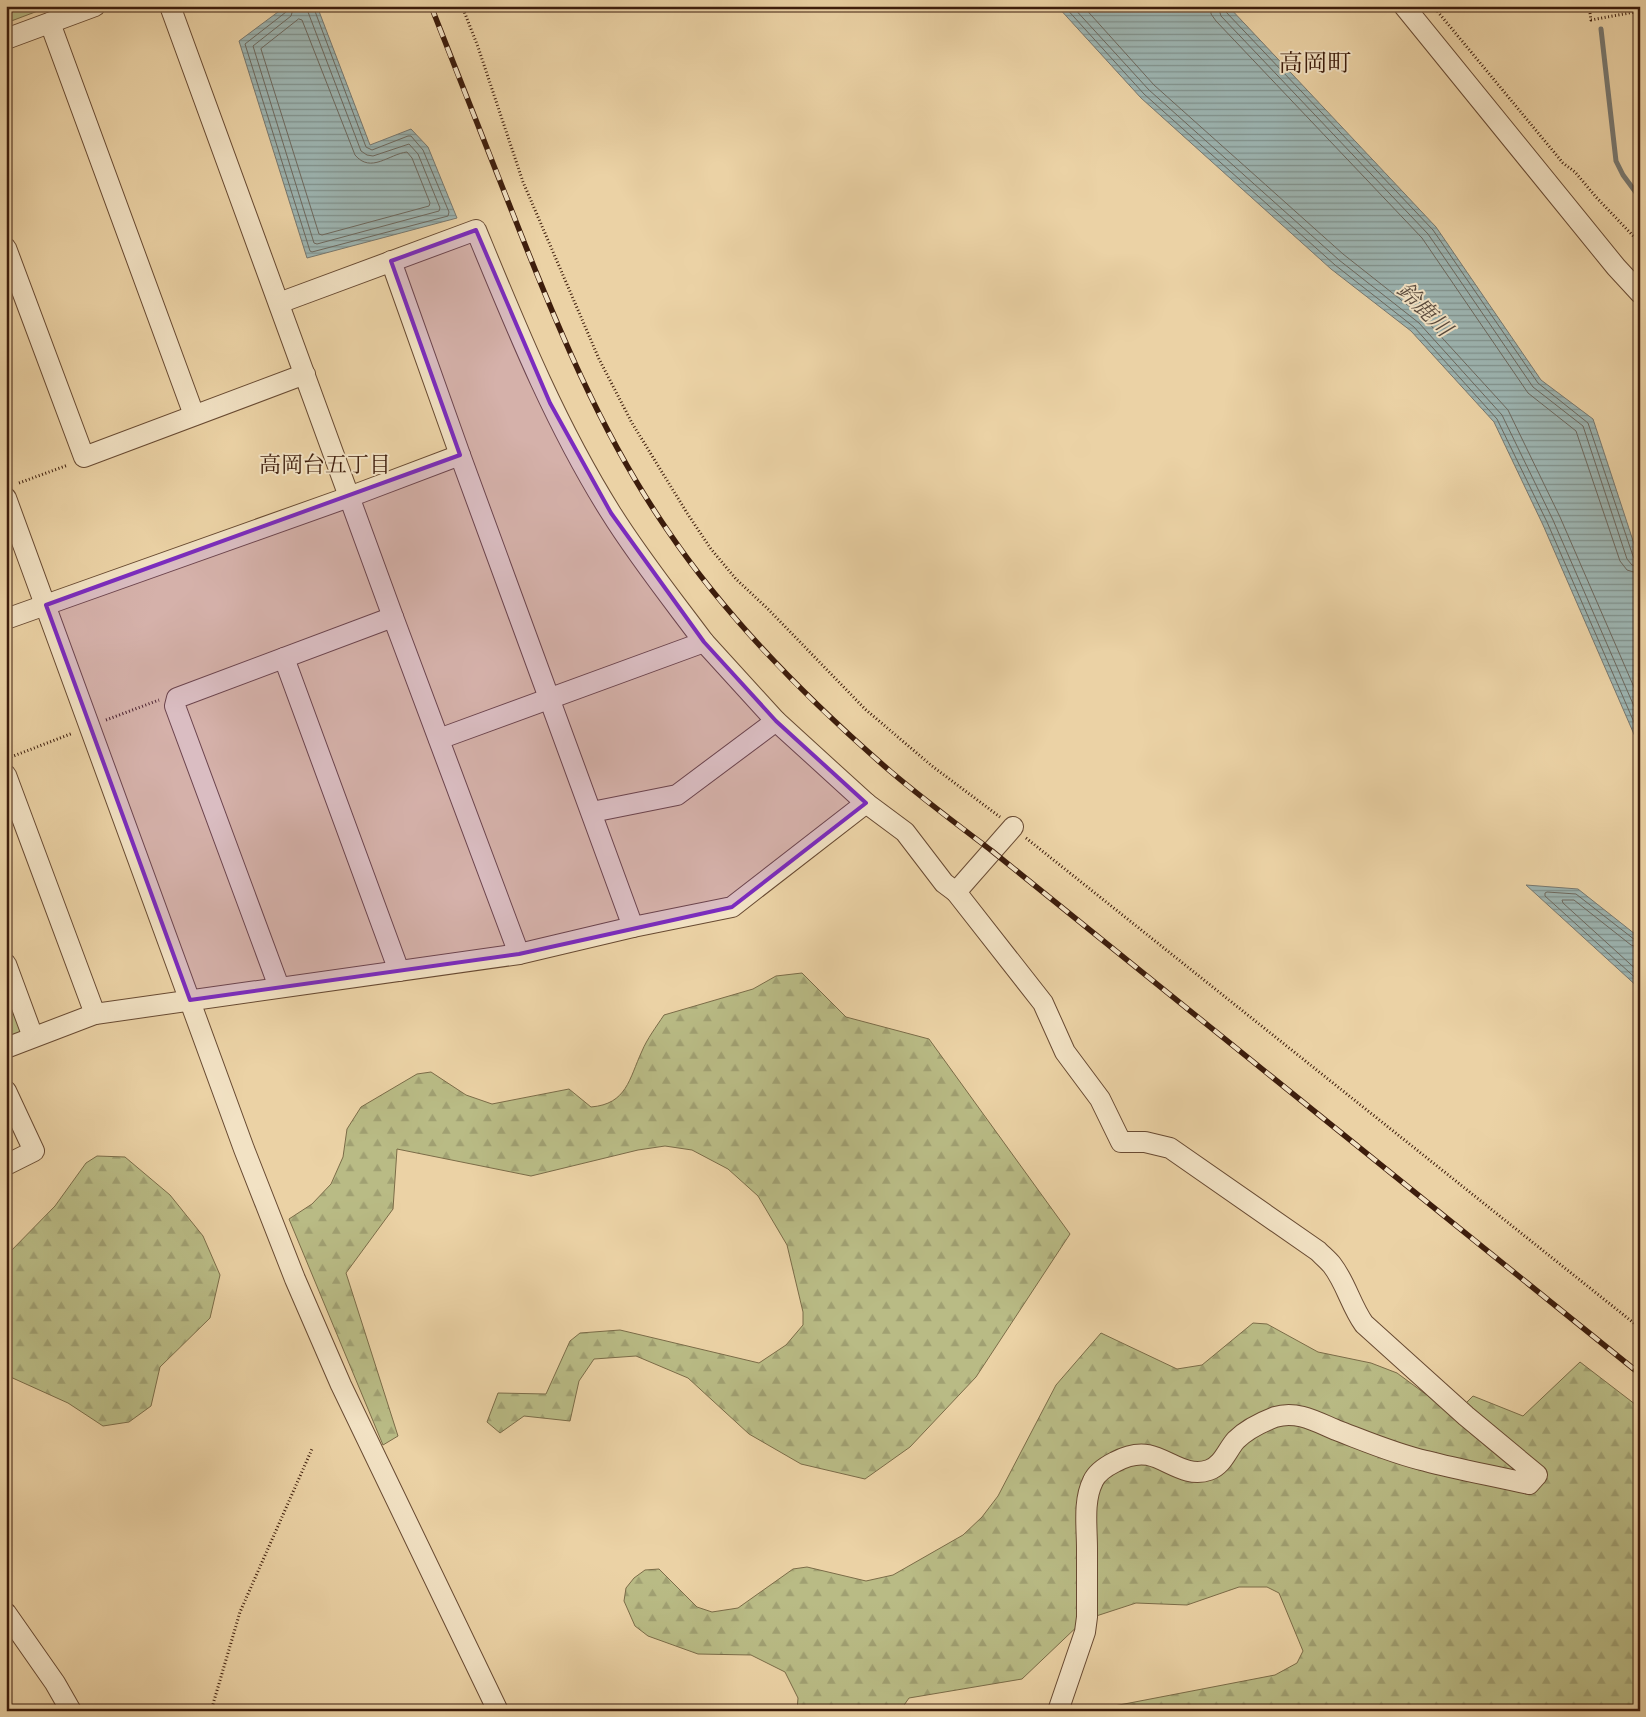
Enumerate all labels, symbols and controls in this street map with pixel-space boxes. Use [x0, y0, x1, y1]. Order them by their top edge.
district label: 高岡町 [1279, 48, 1351, 82]
water label: 鈴鹿川 [1388, 276, 1459, 347]
district label: 高岡台五丁目 [259, 451, 391, 483]

